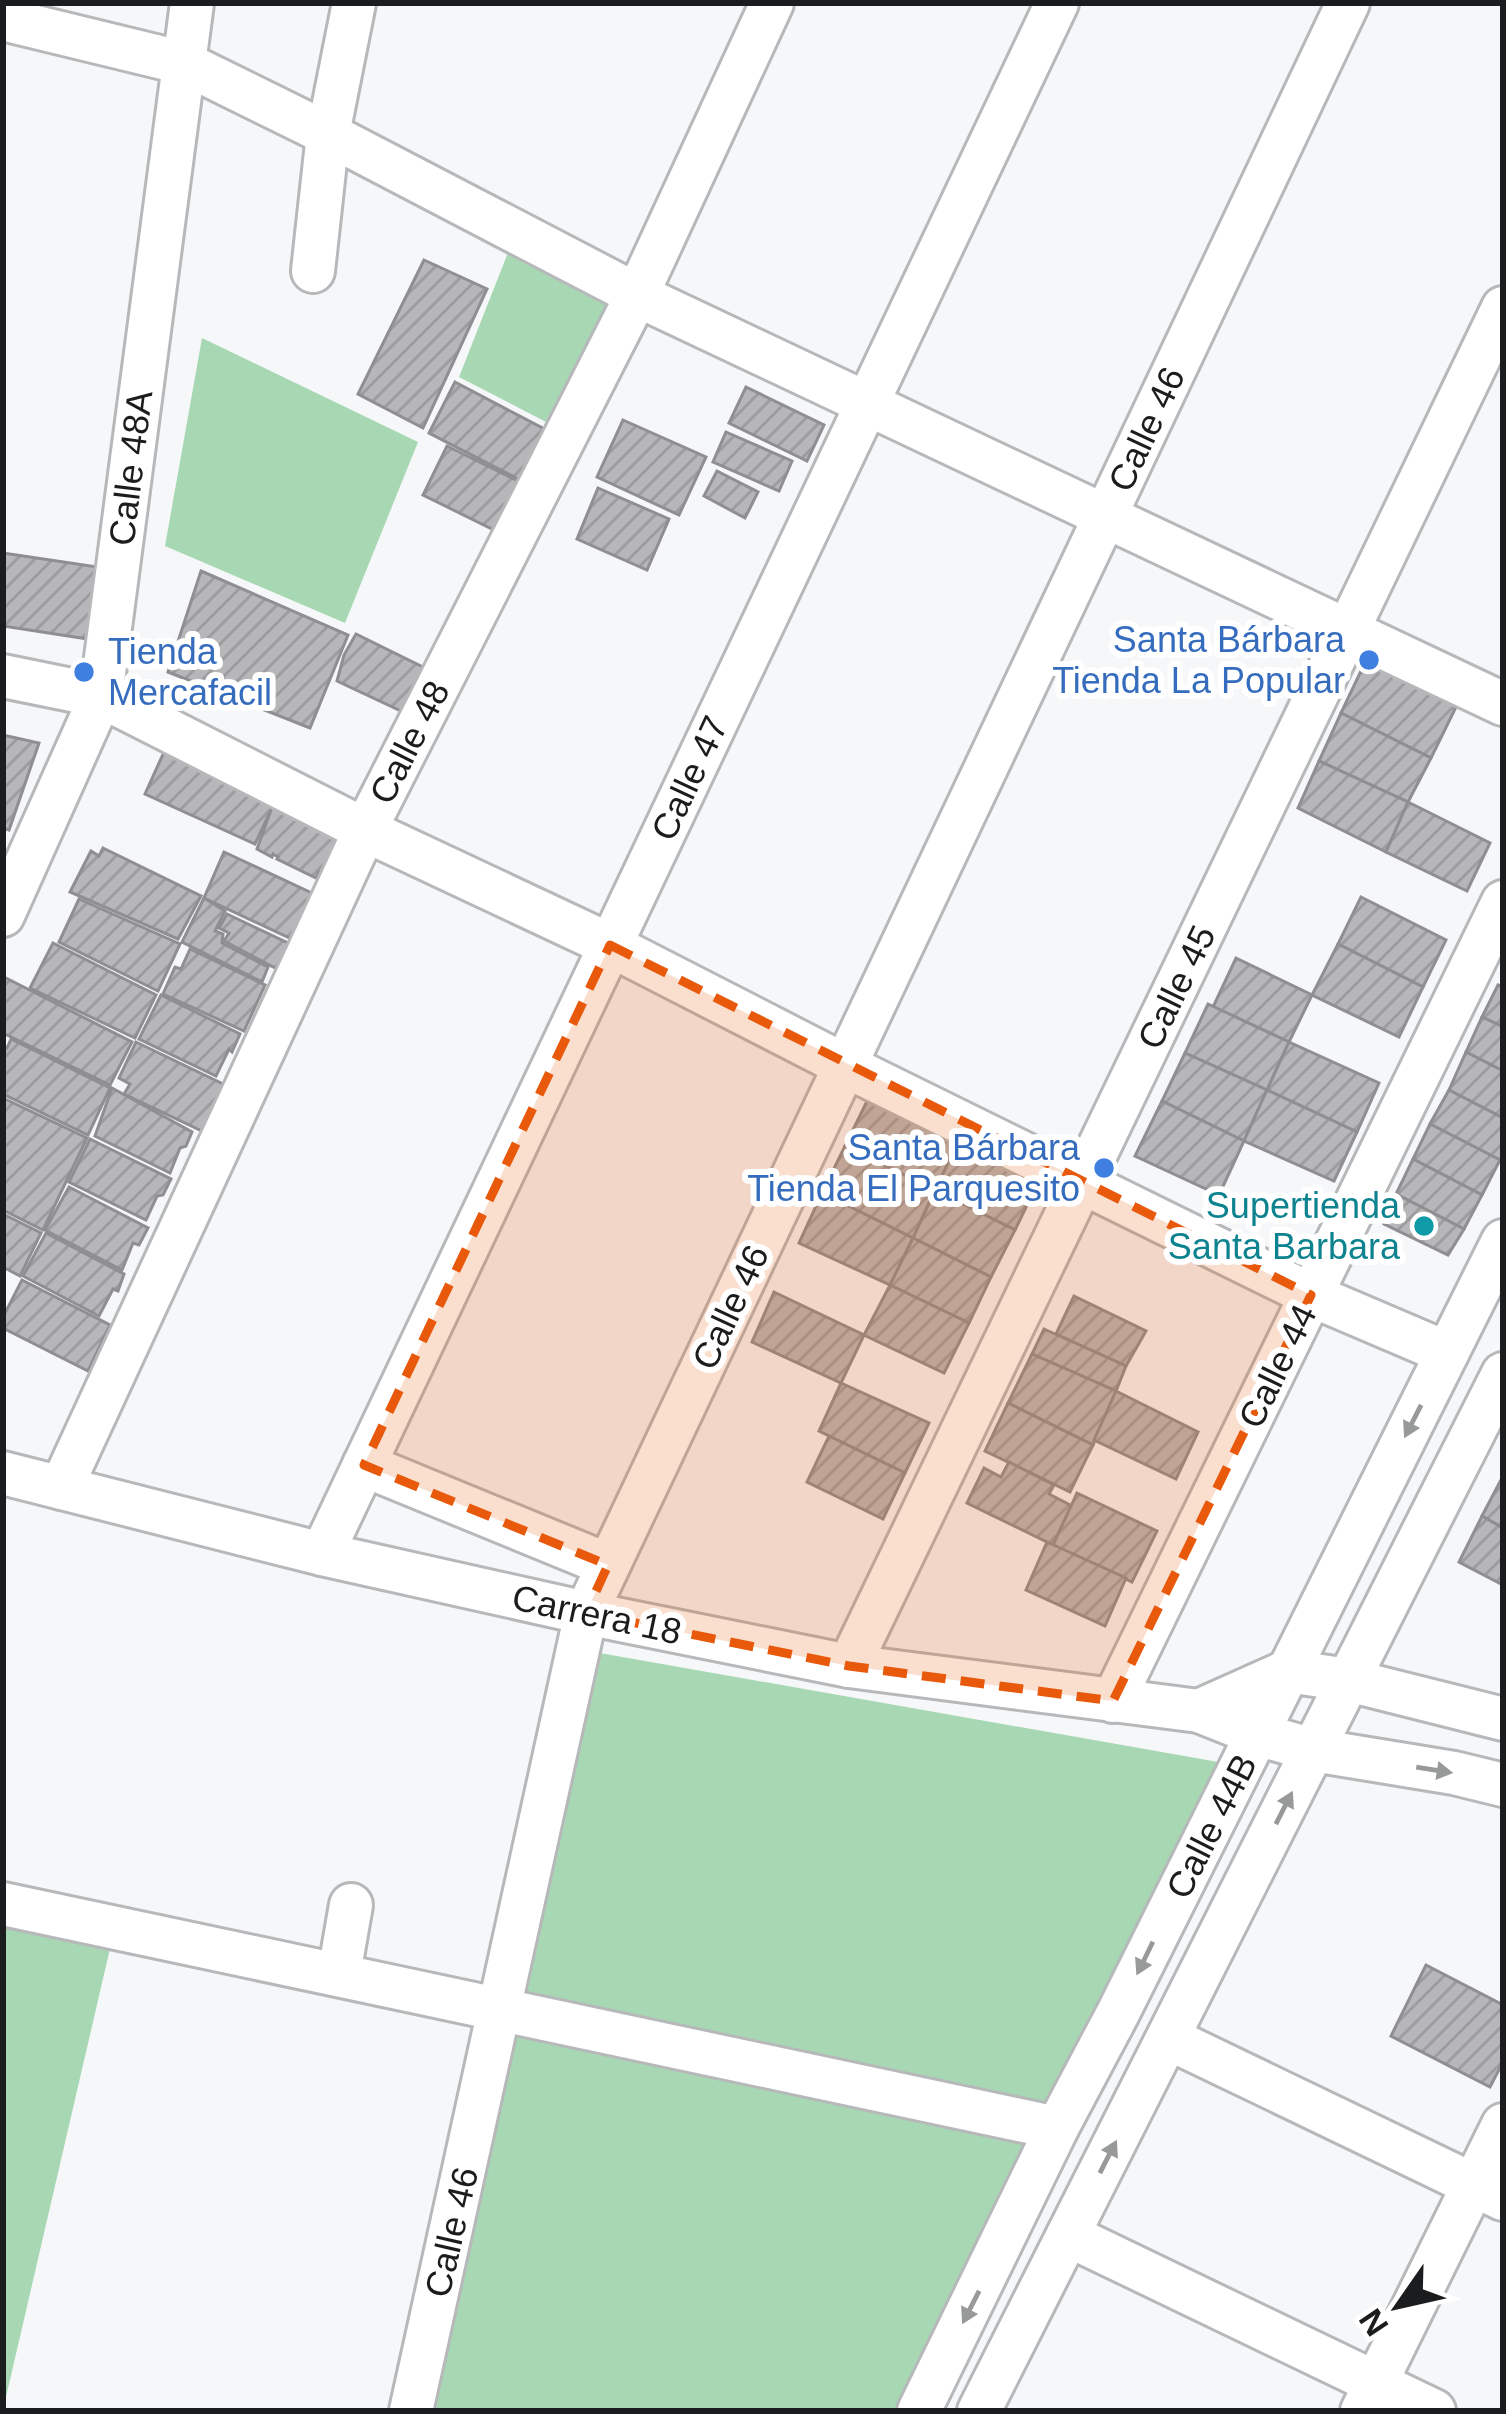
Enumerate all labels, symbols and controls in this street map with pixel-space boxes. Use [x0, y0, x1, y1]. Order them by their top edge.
street label: Calle 46 [1100, 361, 1193, 498]
street label: Calle 48A [101, 388, 160, 548]
place label: Santa Bárbara Tienda La Popular [1052, 619, 1346, 701]
place label: Tienda Mercafacil [108, 631, 272, 713]
marker: Santa Bárbara Tienda La Popular [1356, 647, 1382, 673]
marker: Tienda Mercafacil [71, 659, 97, 685]
street label: Calle 48 [361, 674, 458, 810]
street label: Calle 47 [643, 710, 736, 847]
street label: Calle 45 [1129, 919, 1224, 1056]
place label: Santa Bárbara Tienda El Parquesito [747, 1127, 1081, 1209]
marker: Santa Bárbara Tienda El Parquesito [1091, 1155, 1117, 1181]
place label: Supertienda Santa Barbara [1168, 1185, 1401, 1267]
marker: Supertienda Santa Barbara [1411, 1213, 1437, 1239]
street label: Calle 46 [684, 1239, 777, 1376]
street label: Calle 44 [1230, 1298, 1325, 1435]
one-way arrow [1404, 1404, 1424, 1438]
street label: Carrera 18 [508, 1577, 685, 1652]
street label: Calle 44B [1158, 1747, 1265, 1905]
one-way arrow [1416, 1760, 1453, 1779]
one-way arrow [1273, 1791, 1293, 1826]
one-way arrow [1136, 1941, 1156, 1975]
one-way arrow [1097, 2139, 1117, 2174]
street label: Calle 46 [417, 2163, 486, 2301]
north arrow [1338, 2246, 1458, 2366]
one-way arrow [961, 2289, 981, 2324]
text: N [1352, 2302, 1396, 2343]

